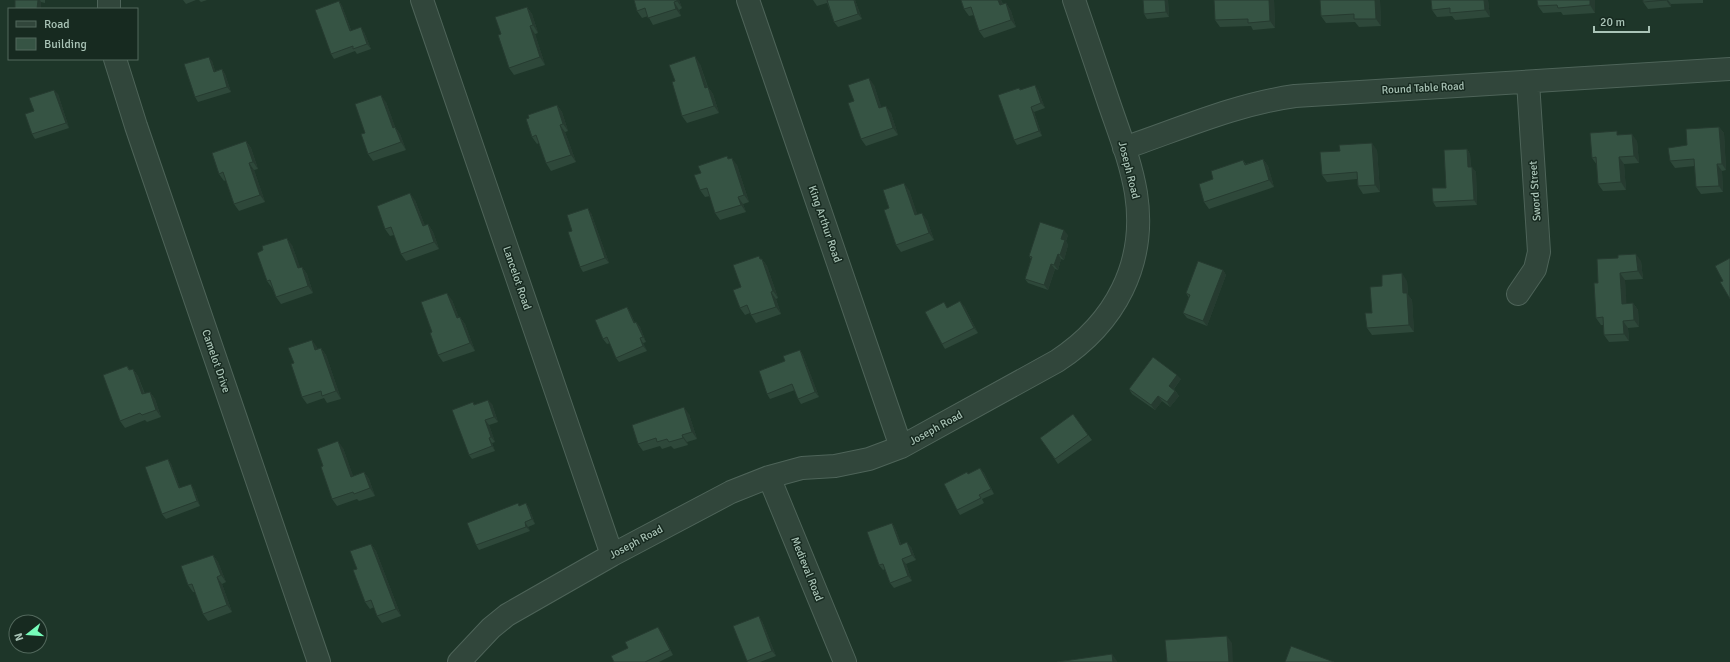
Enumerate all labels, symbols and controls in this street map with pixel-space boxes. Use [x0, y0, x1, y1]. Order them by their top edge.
legend [8, 8, 138, 60]
scale bar [1594, 8, 1649, 34]
text: 20 m [1600, 15, 1625, 30]
text: Road [44, 17, 70, 32]
text: Building [44, 37, 87, 52]
street label: Round Table Road [1381, 79, 1465, 97]
street label: Joseph Road [1116, 140, 1142, 200]
street label: Sword Street [1526, 160, 1544, 222]
street label: King Arthur Road [806, 184, 844, 264]
street label: Lancelot Road [500, 244, 534, 312]
street label: Camelot Drive [199, 328, 233, 394]
street label: Joseph Road [907, 408, 965, 448]
street label: Joseph Road [607, 522, 665, 562]
street label: Medieval Road [788, 535, 826, 603]
north arrow [8, 614, 48, 654]
text: N [12, 631, 26, 642]

